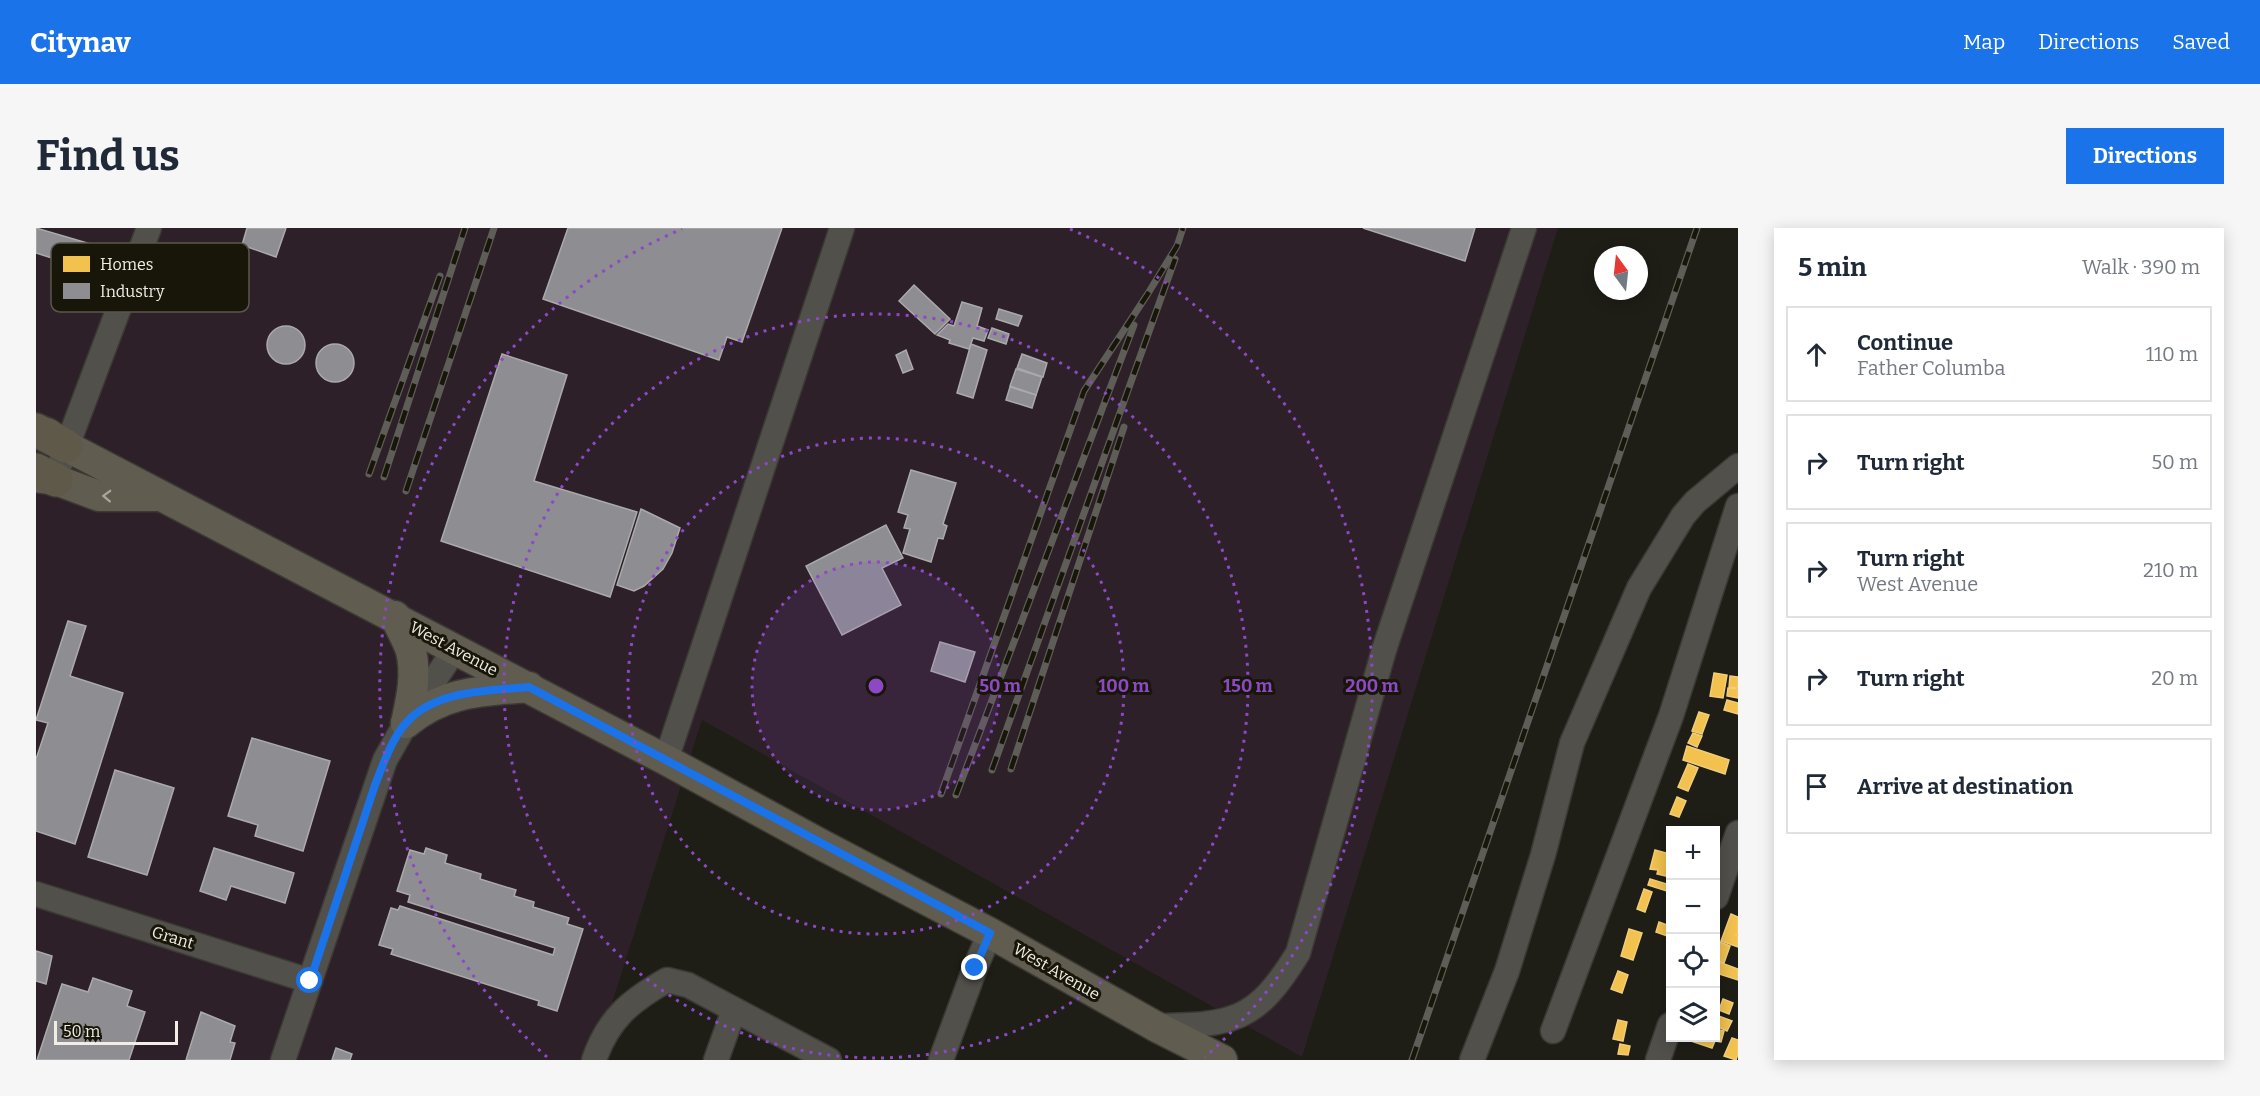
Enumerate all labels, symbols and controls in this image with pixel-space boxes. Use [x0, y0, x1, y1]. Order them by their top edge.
text: Citynav [30, 26, 131, 59]
text: Map [1963, 29, 2005, 55]
text: Directions [2038, 29, 2139, 55]
text: Saved [2172, 29, 2230, 55]
button: Directions [2066, 128, 2224, 184]
text: Find us [36, 131, 180, 181]
legend [51, 243, 249, 312]
north arrow [1594, 246, 1648, 300]
text: 5 min [1798, 252, 1867, 283]
text: Homes [100, 255, 153, 274]
text: Walk · 390 m [2082, 255, 2200, 279]
text: Industry [100, 282, 165, 301]
text: Continue [1857, 329, 1953, 356]
icon: ahead [1800, 338, 1833, 371]
text: 110 m [2146, 342, 2198, 366]
text: Father Columba [1857, 356, 2005, 380]
icon: right [1800, 446, 1833, 479]
text: Turn right [1857, 449, 1965, 476]
text: 50 m [2151, 450, 2198, 474]
one-way arrow [102, 489, 111, 502]
text: Turn right [1857, 545, 1965, 572]
icon: right [1800, 554, 1833, 587]
text: 210 m [2143, 558, 2198, 582]
text: West Avenue [1857, 572, 1978, 596]
street label: West Avenue [407, 617, 501, 680]
icon: right [1800, 662, 1833, 695]
text: Turn right [1857, 665, 1965, 692]
text: 20 m [2151, 666, 2198, 690]
text: 50 m [979, 675, 1021, 697]
text: 100 m [1098, 675, 1150, 697]
text: 150 m [1223, 675, 1273, 697]
text: 200 m [1345, 675, 1399, 697]
centre of rings [866, 676, 886, 696]
icon: arrive [1800, 770, 1833, 803]
text: Arrive at destination [1857, 773, 2073, 800]
map controls [1666, 826, 1720, 1042]
button: + [1666, 826, 1720, 880]
button: − [1666, 880, 1720, 934]
street label: Grant [149, 922, 196, 953]
button: locate [1666, 934, 1720, 988]
street label: West Avenue [1010, 939, 1103, 1004]
route end [961, 954, 987, 980]
route start [296, 967, 322, 993]
button: layers [1666, 988, 1720, 1042]
scale bar [54, 1018, 178, 1046]
text: 50 m [63, 1022, 100, 1041]

